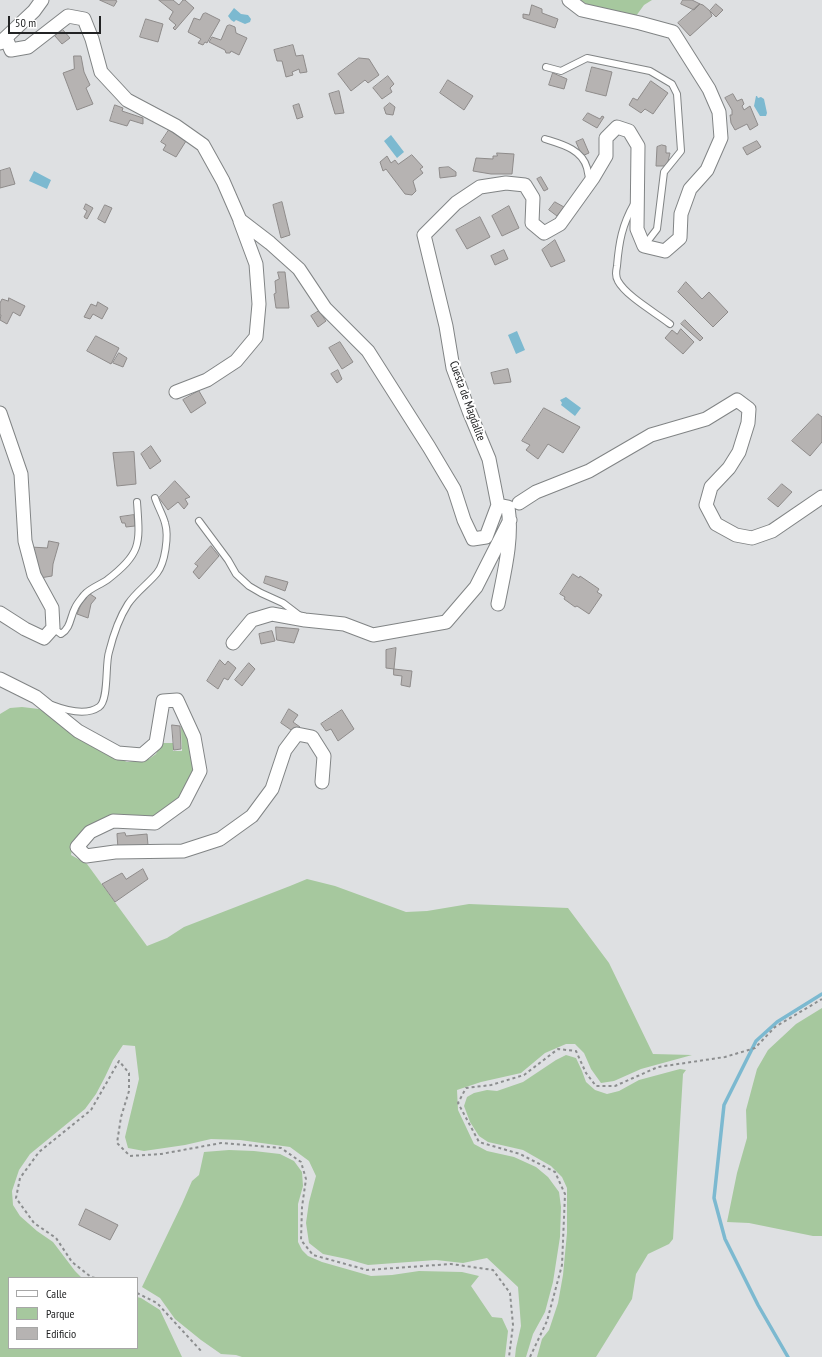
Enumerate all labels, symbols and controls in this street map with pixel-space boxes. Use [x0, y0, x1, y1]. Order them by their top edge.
scale bar [10, 8, 103, 34]
text: 50 m [15, 15, 36, 30]
street label: Cuesta de Magdalite [446, 359, 488, 443]
legend [8, 1277, 138, 1349]
text: Calle [46, 1286, 67, 1301]
text: Parque [46, 1306, 75, 1321]
text: Edificio [46, 1326, 76, 1341]

